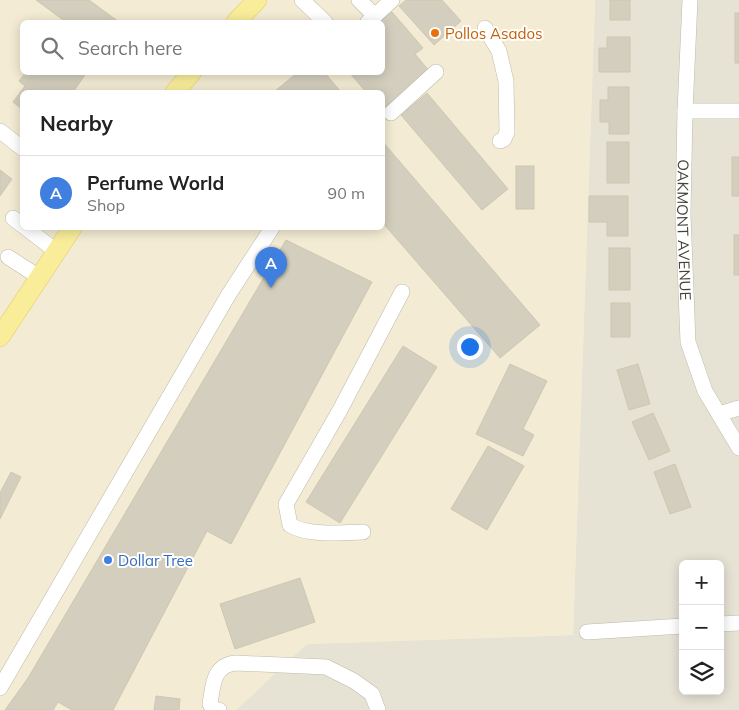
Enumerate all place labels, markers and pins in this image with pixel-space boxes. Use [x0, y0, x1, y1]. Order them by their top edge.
place label: Pollos Asados [445, 24, 542, 43]
marker: Pollos Asados [429, 27, 441, 39]
pin: A [255, 247, 287, 288]
place label: Dollar Tree [118, 551, 193, 570]
marker: Dollar Tree [102, 554, 114, 566]

